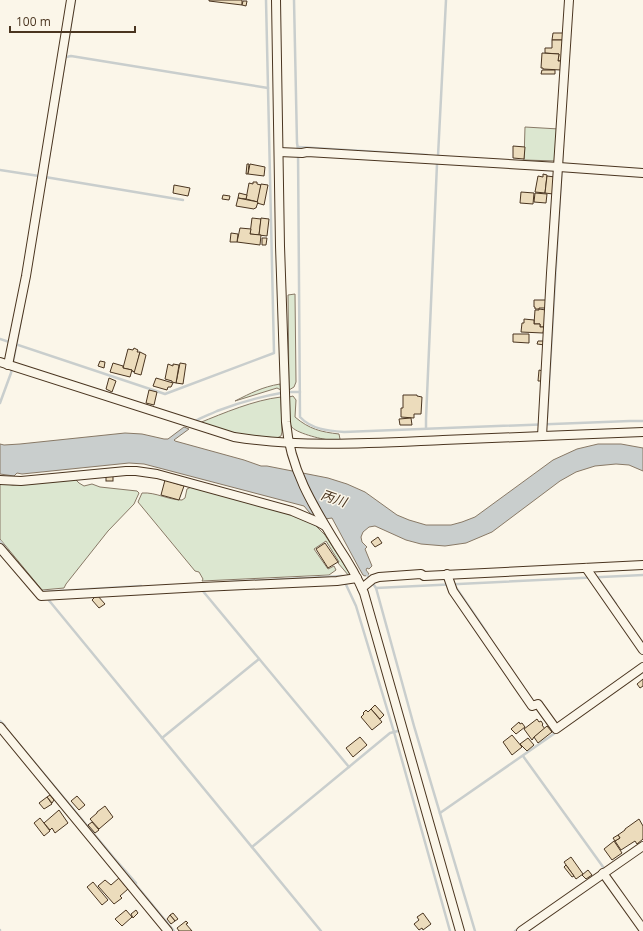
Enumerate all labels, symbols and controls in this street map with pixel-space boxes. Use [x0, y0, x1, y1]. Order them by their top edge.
scale bar [10, 8, 135, 34]
text: 100 m [16, 13, 51, 30]
water label: 丙川 [319, 485, 351, 511]

